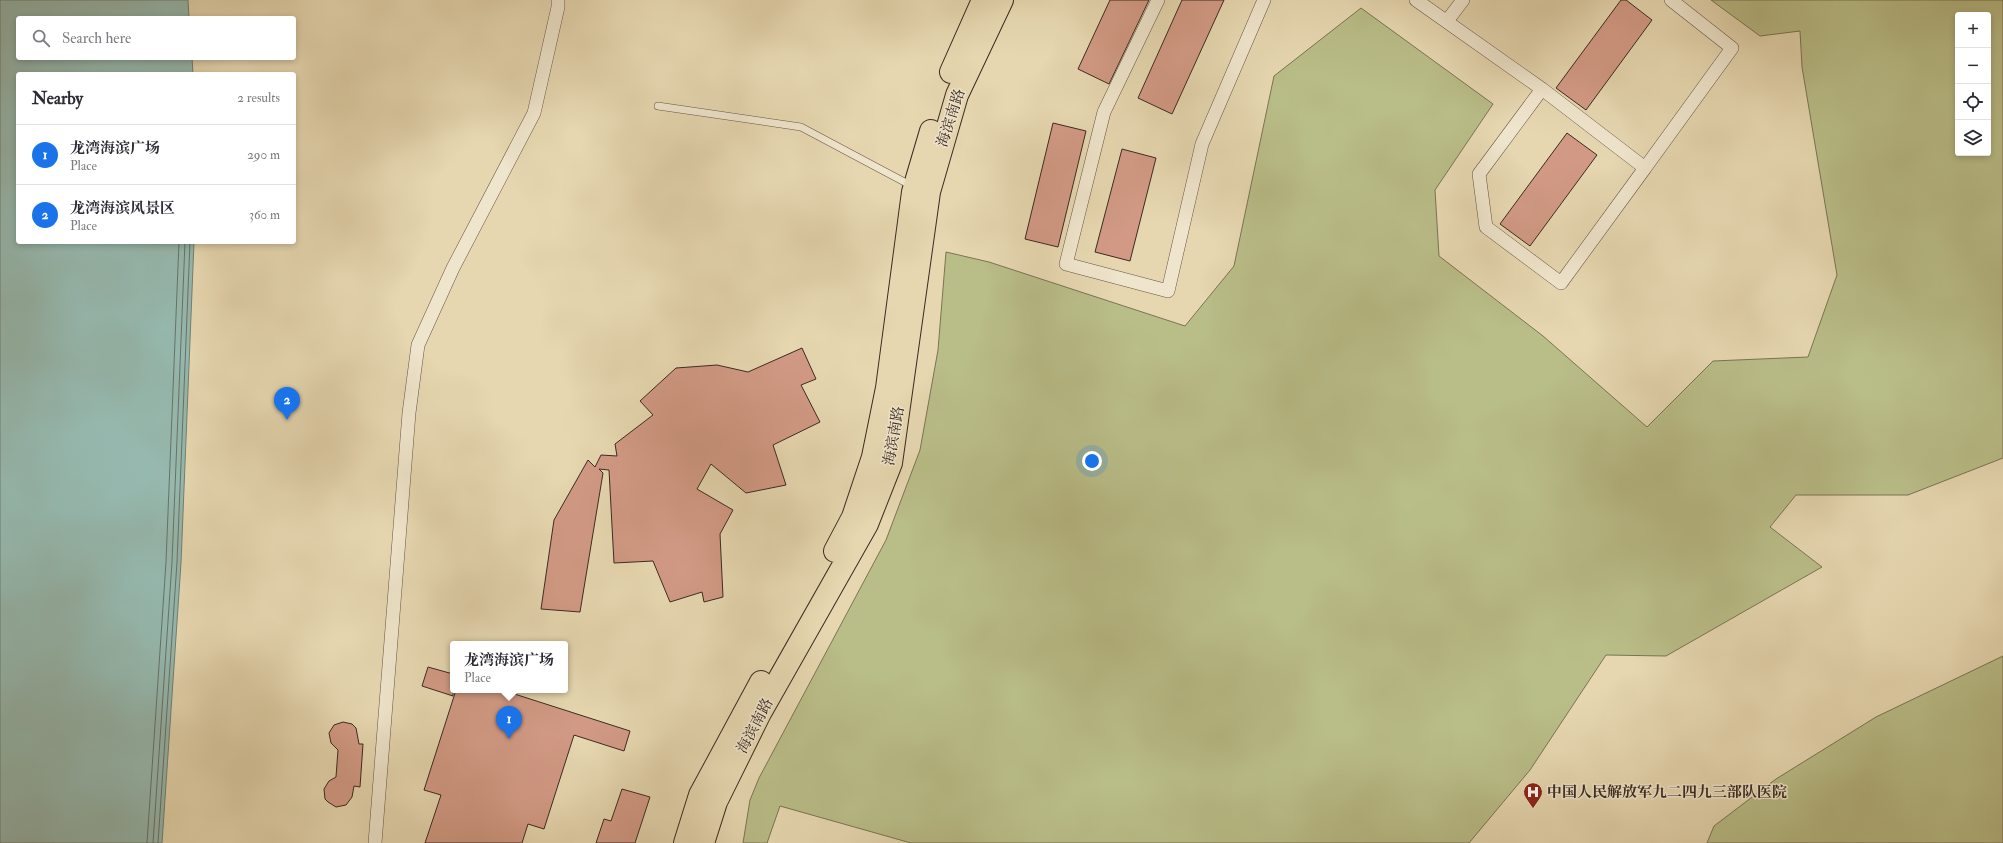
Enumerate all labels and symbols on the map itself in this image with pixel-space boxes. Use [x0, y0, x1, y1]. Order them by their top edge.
street label: 海滨南路 [933, 87, 969, 149]
pin: 2 [274, 387, 300, 420]
street label: 海滨南路 [879, 405, 909, 467]
your location [1082, 451, 1102, 471]
street label: 海滨南路 [733, 695, 777, 757]
pin: 1 [496, 706, 522, 739]
hospital icon: 中国人民解放军九二四九三部队医院 [1522, 781, 1544, 809]
place label: 中国人民解放军九二四九三部队医院 [1547, 783, 1787, 802]

